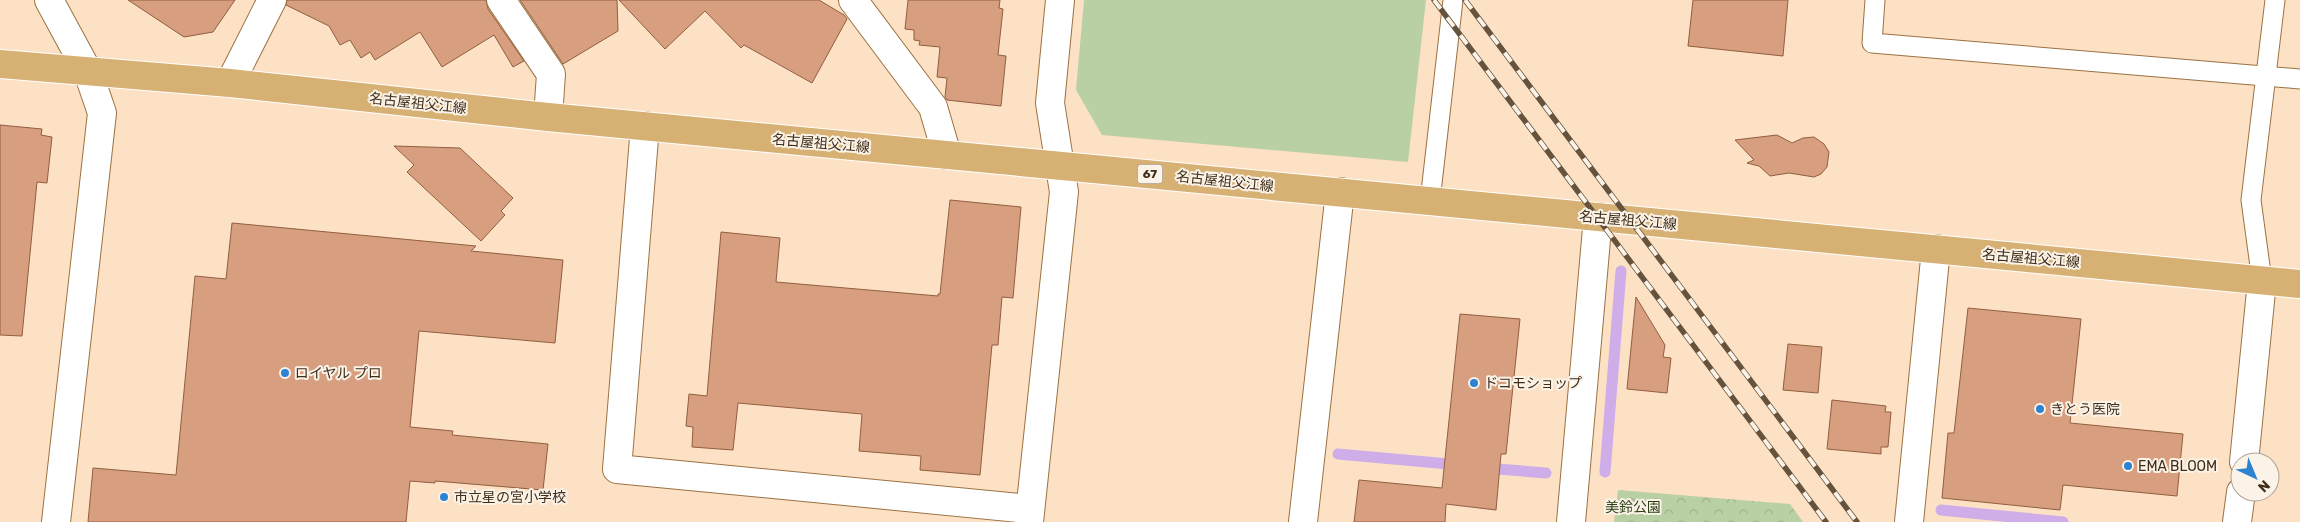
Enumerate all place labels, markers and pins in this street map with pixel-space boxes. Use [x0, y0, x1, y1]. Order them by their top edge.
place label: ロイヤル プロ [295, 365, 382, 382]
marker: ロイヤル プロ [279, 367, 291, 379]
place label: ドコモショップ [1484, 375, 1582, 392]
marker: ドコモショップ [1468, 377, 1480, 389]
place label: きとう医院 [2050, 401, 2120, 418]
marker: きとう医院 [2034, 403, 2046, 415]
place label: EMA BLOOM [2138, 458, 2217, 475]
marker: EMA BLOOM [2122, 460, 2134, 472]
place label: 市立星の宮小学校 [454, 489, 566, 506]
marker: 市立星の宮小学校 [438, 491, 450, 503]

